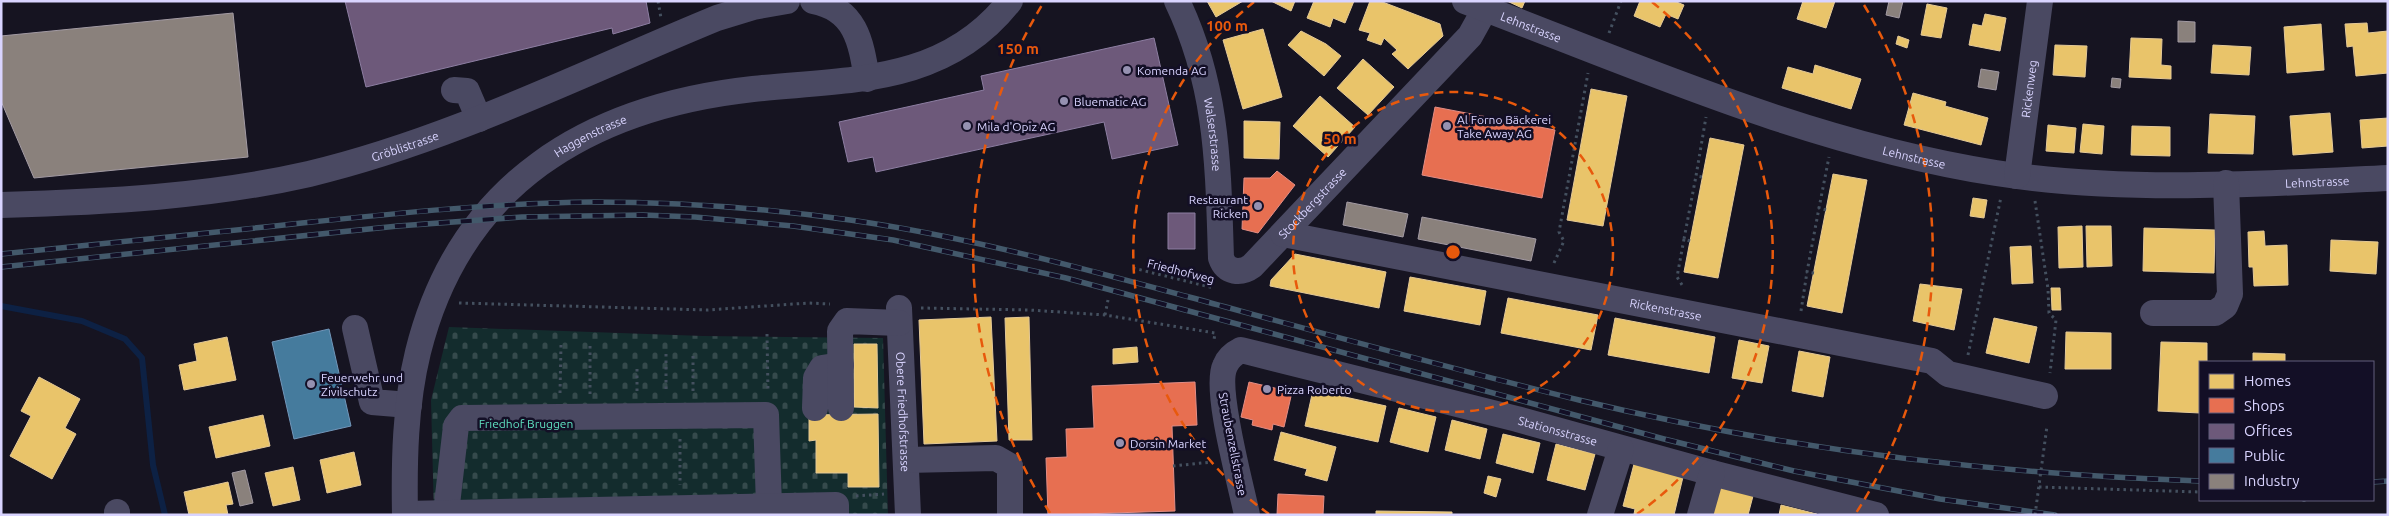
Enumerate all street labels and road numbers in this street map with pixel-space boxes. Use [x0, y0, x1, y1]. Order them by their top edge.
street label: Lehnstrasse [1499, 9, 1563, 44]
street label: Rickenweg [2018, 59, 2039, 118]
street label: Walserstrasse [1202, 96, 1224, 172]
street label: Haggenstrasse [551, 112, 628, 159]
street label: Gröblistrasse [370, 128, 440, 163]
street label: Lehnstrasse [1881, 143, 1947, 170]
street label: Stockbergstrasse [1275, 165, 1348, 241]
street label: Lehnstrasse [2285, 173, 2350, 189]
street label: Friedhofweg [1146, 256, 1216, 286]
street label: Rickenstrasse [1629, 296, 1703, 322]
street label: Obere Friedhofstrasse [894, 352, 913, 472]
street label: Straubenzellstrasse [1217, 391, 1249, 497]
street label: Stationsstrasse [1517, 413, 1599, 447]

